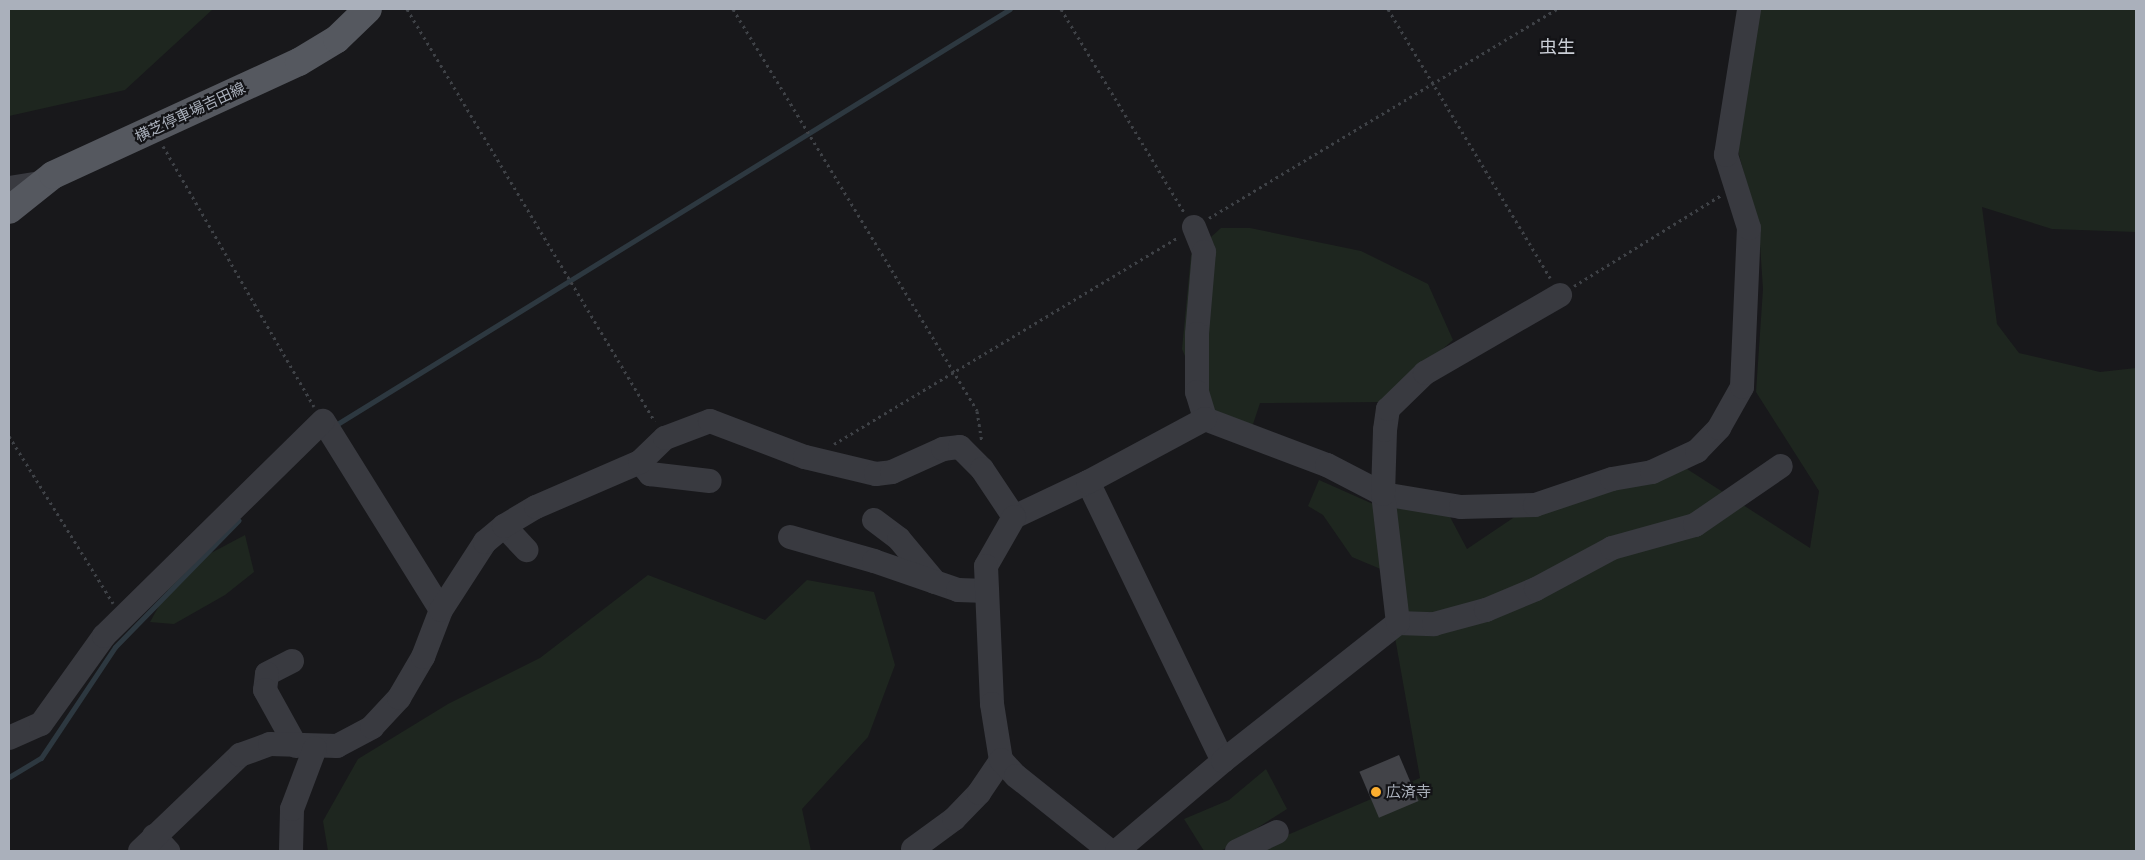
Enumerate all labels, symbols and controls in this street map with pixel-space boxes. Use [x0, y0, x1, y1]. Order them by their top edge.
district label: 虫生 [1539, 36, 1575, 58]
street label: 横芝停車場吉田線 [132, 78, 248, 146]
place label: 広済寺 [1386, 783, 1431, 801]
marker: 広済寺 [1370, 786, 1382, 798]

